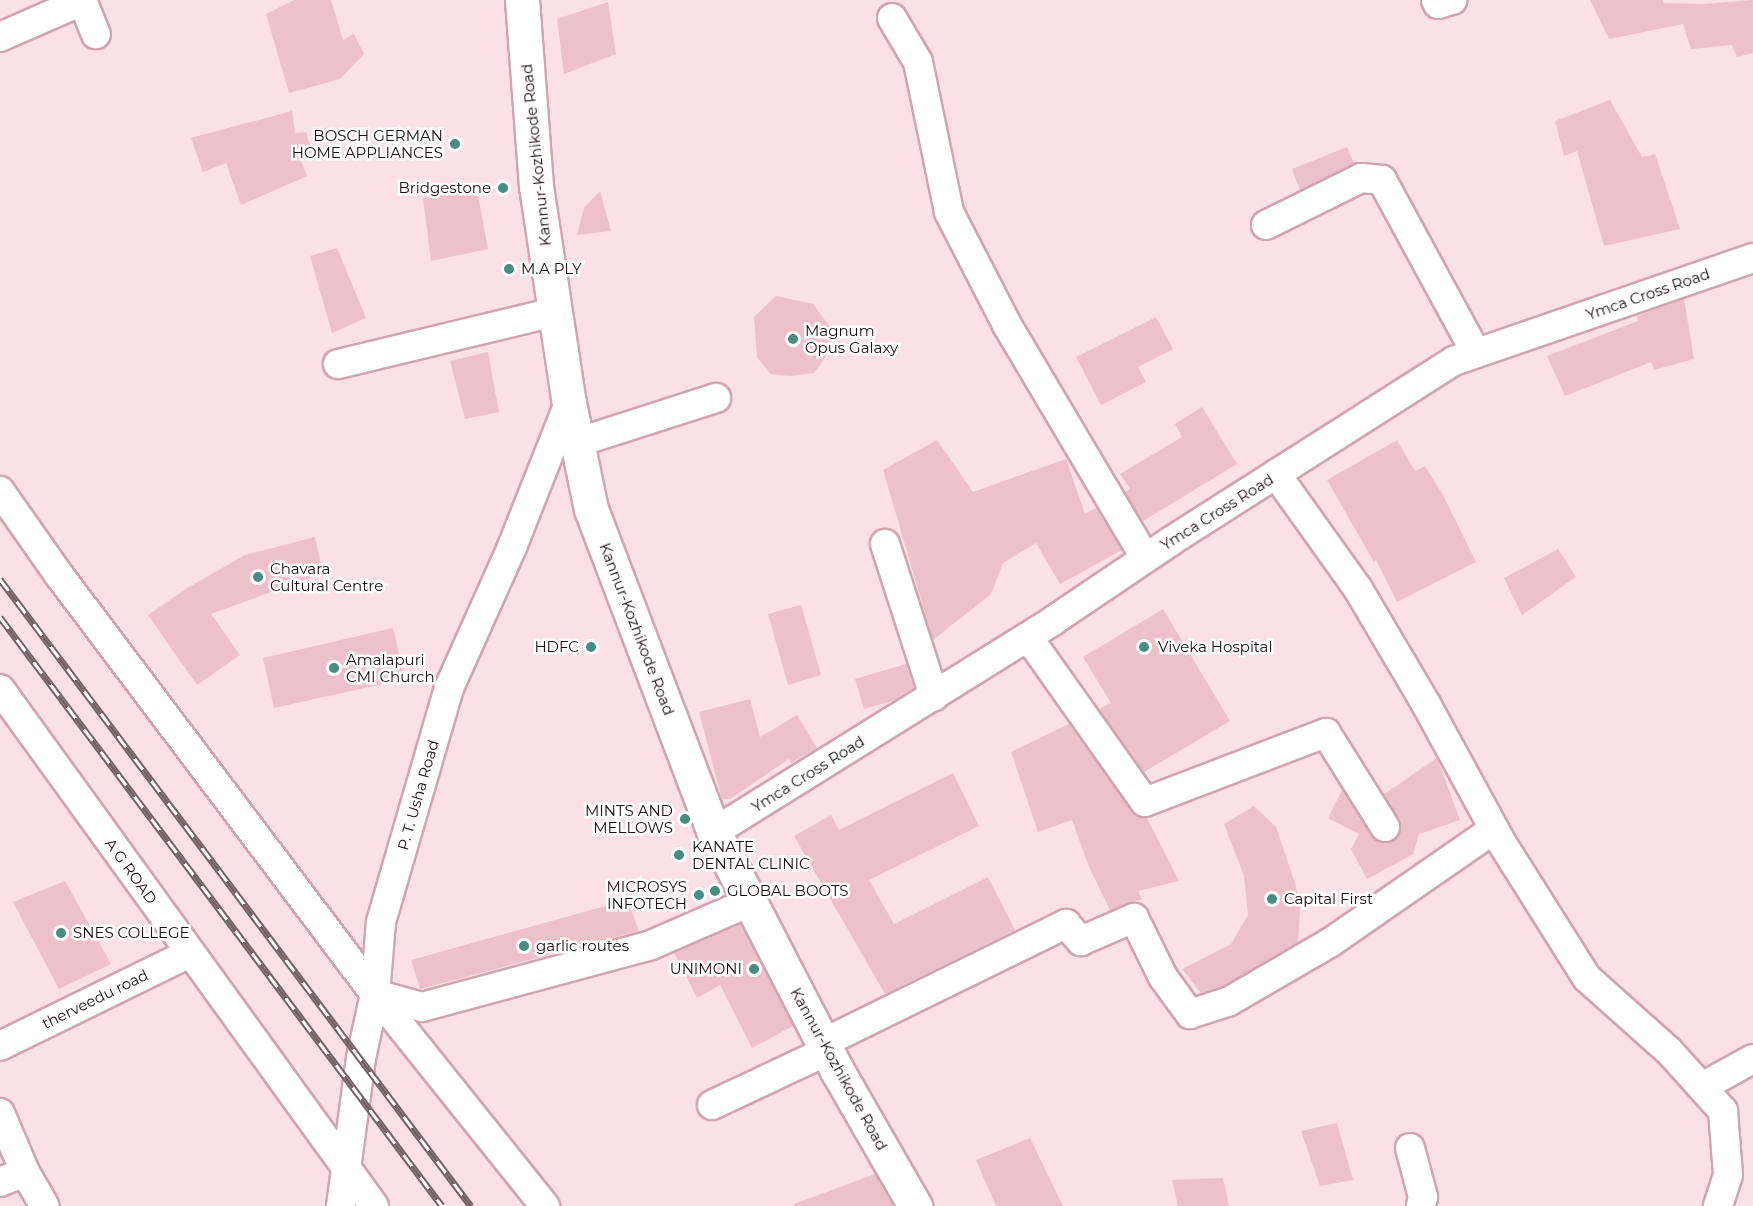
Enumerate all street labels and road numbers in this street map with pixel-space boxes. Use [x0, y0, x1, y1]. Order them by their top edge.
street label: Kannur-Kozhikode Road [517, 63, 555, 247]
street label: Ymca Cross Road [1584, 264, 1712, 324]
street label: Ymca Cross Road [1157, 470, 1277, 554]
street label: Kannur-Kozhikode Road [596, 540, 678, 718]
street label: Ymca Cross Road [748, 732, 868, 816]
street label: P. T. Usha Road [394, 738, 442, 852]
street label: A G ROAD [101, 835, 161, 907]
street label: therveedu road [39, 966, 151, 1032]
street label: Kannur-Kozhikode Road [787, 985, 891, 1153]

